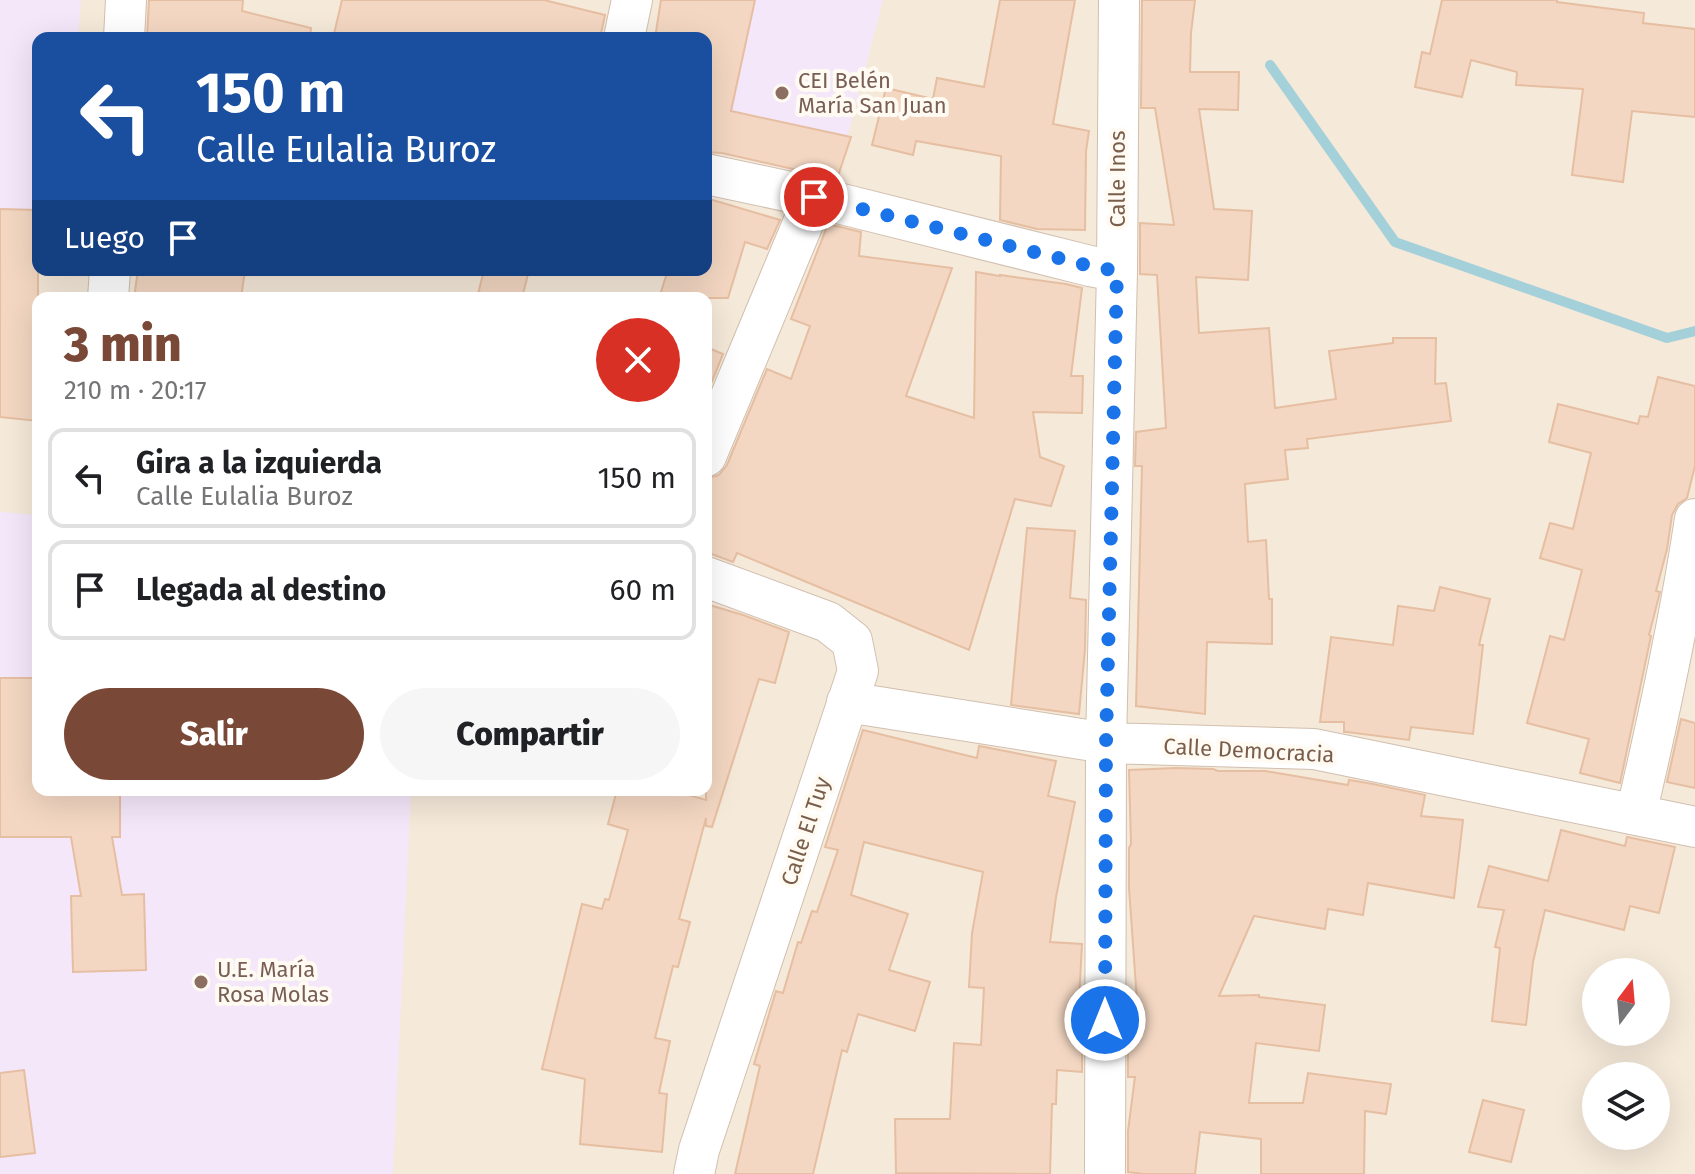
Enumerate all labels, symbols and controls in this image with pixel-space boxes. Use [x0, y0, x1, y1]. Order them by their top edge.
text: 150 m [196, 60, 345, 127]
icon: left [64, 64, 168, 168]
place label: CEI Belén María San Juan [798, 67, 947, 119]
marker: CEI Belén María San Juan [773, 84, 791, 102]
text: Calle Eulalia Buroz [196, 128, 496, 172]
street label: Calle Inos [1104, 131, 1131, 227]
pin [780, 163, 848, 231]
icon: arrive [792, 175, 836, 219]
icon: arrive [161, 216, 205, 260]
text: Luego [64, 220, 145, 256]
text: 3 min [64, 316, 182, 374]
button: close [596, 318, 680, 402]
text: 210 m · 20:17 [64, 375, 207, 406]
text: Gira a la izquierda [136, 445, 382, 481]
icon: left [68, 456, 112, 500]
text: 150 m [598, 460, 676, 496]
text: Calle Eulalia Buroz [136, 481, 353, 512]
icon: arrive [68, 568, 112, 612]
text: Llegada al destino [136, 572, 386, 608]
text: 60 m [610, 572, 676, 608]
button: Salir [64, 688, 364, 780]
button: Compartir [380, 688, 680, 780]
street label: Calle Democracia [1163, 733, 1335, 768]
street label: Calle El Tuy [775, 773, 836, 889]
place label: U.E. María Rosa Molas [217, 956, 329, 1008]
north arrow [1582, 958, 1670, 1046]
map controls [1582, 958, 1670, 1150]
marker: U.E. María Rosa Molas [192, 973, 210, 991]
position arrow [1063, 978, 1147, 1062]
button: layers [1582, 1062, 1670, 1150]

